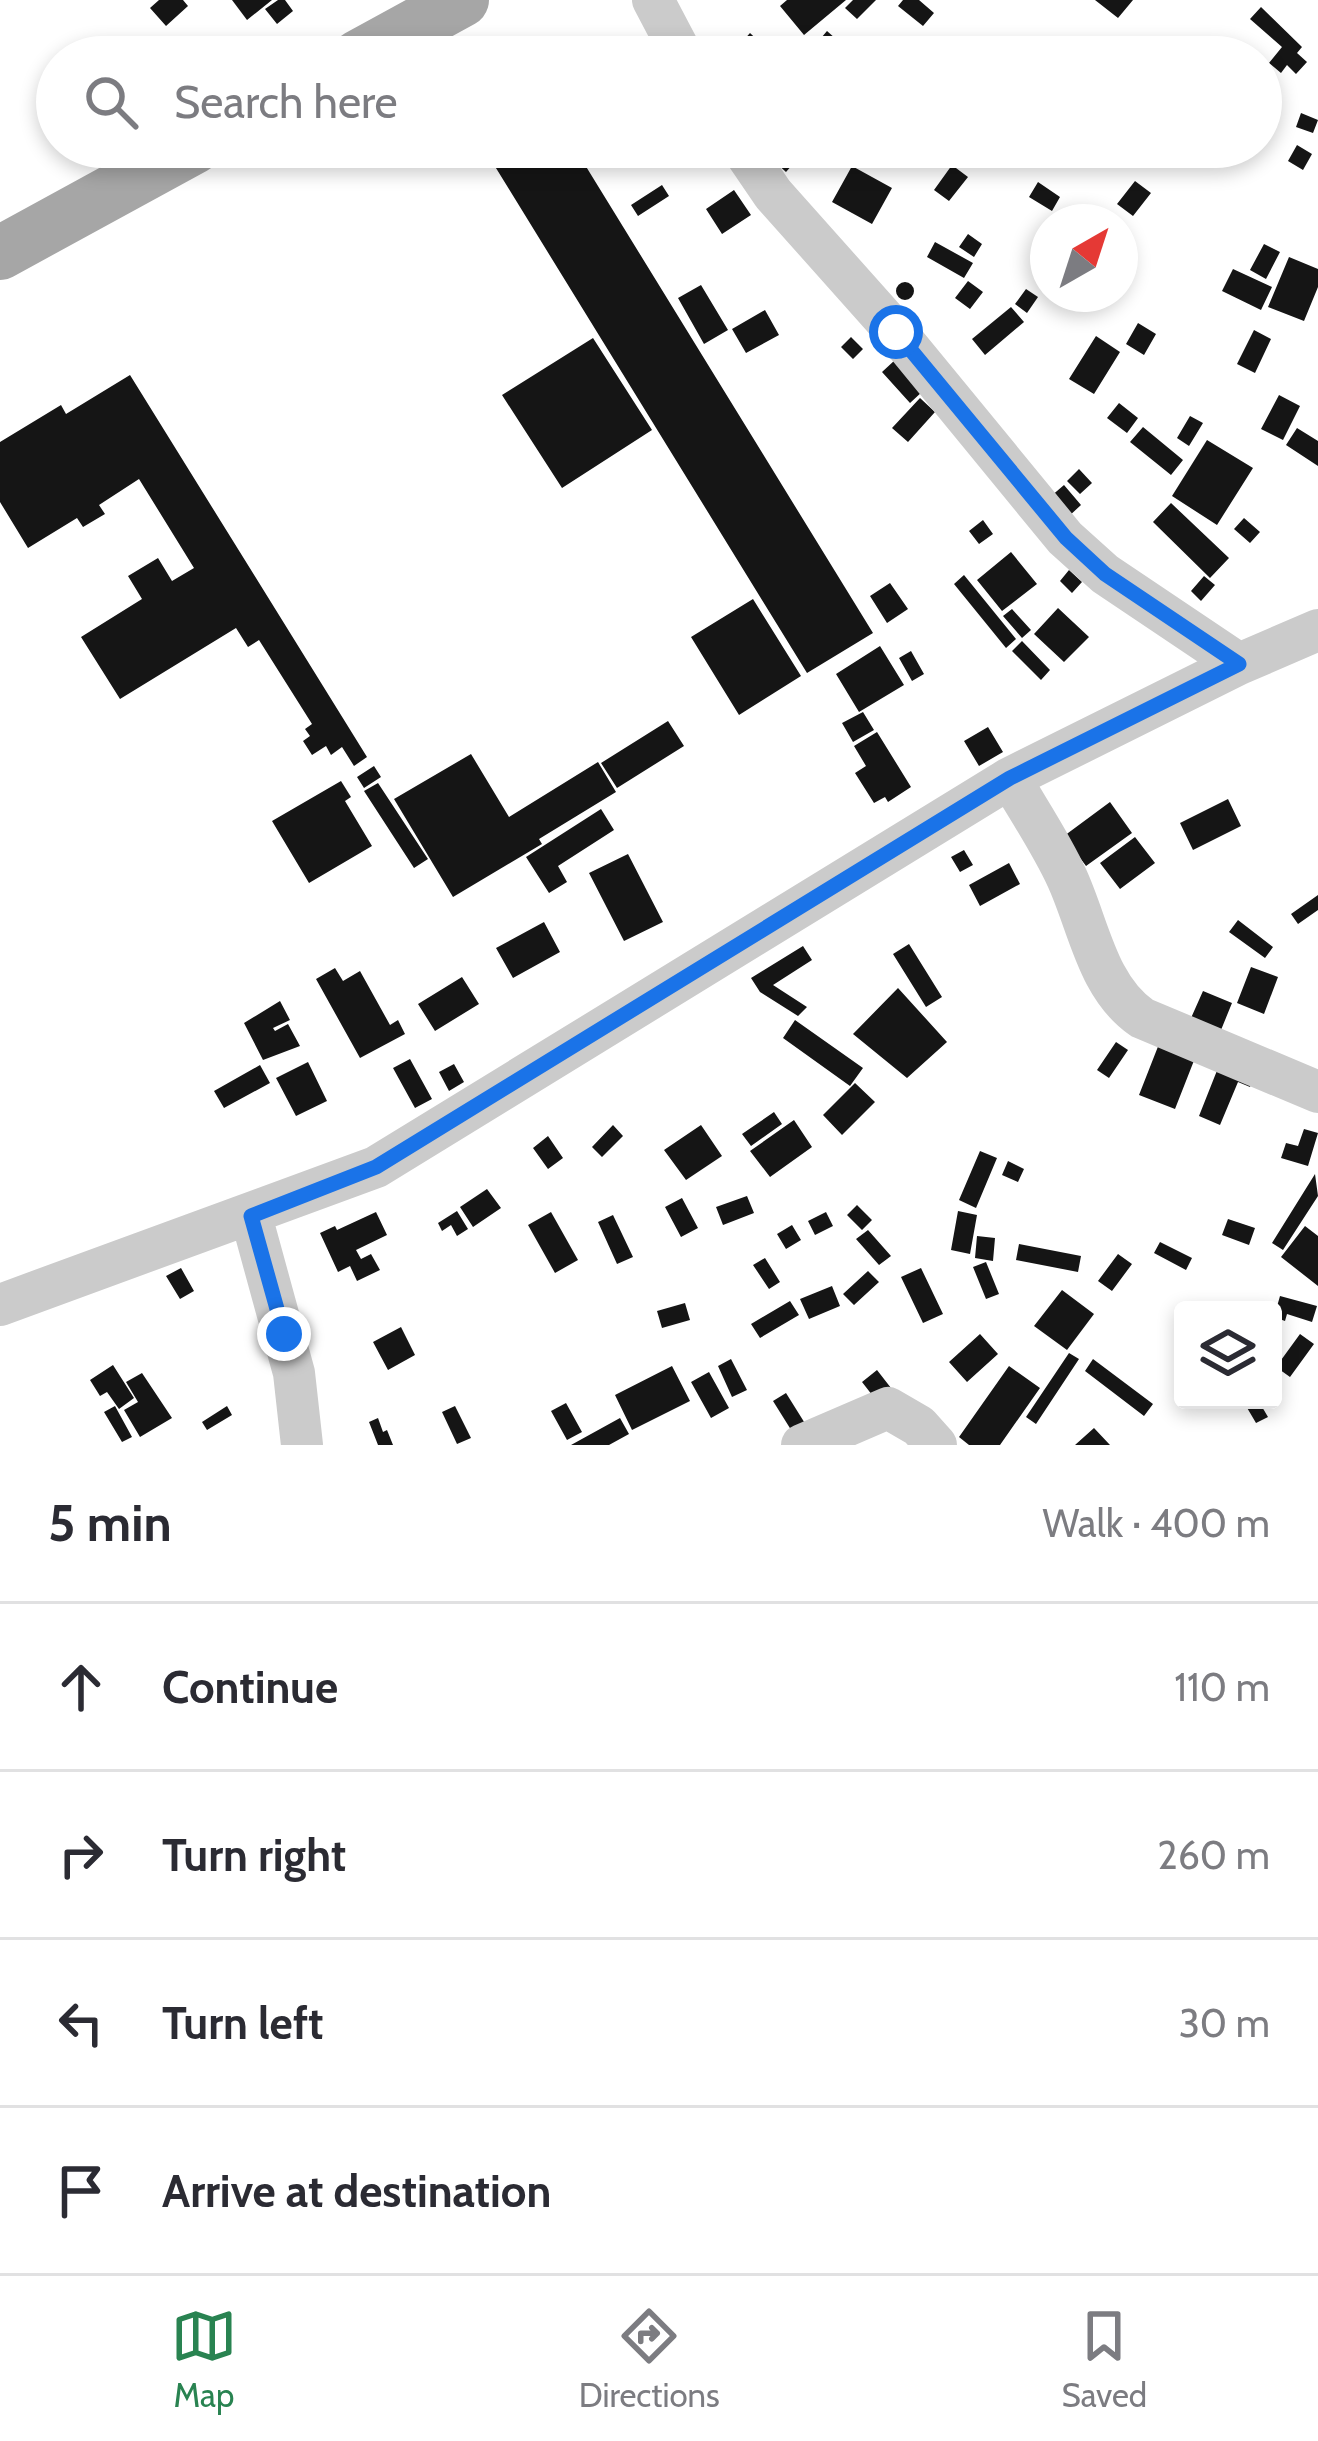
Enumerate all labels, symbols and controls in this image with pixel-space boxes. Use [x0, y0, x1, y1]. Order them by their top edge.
search box [36, 36, 1282, 168]
icon: search [78, 69, 144, 135]
text: Search here [174, 75, 398, 129]
north arrow [1030, 204, 1138, 312]
route start [869, 305, 923, 359]
map controls [1174, 1301, 1282, 1409]
button: layers [1174, 1301, 1282, 1409]
route end [257, 1307, 311, 1361]
text: 5 min [48, 1492, 172, 1554]
text: Walk · 400 m [1042, 1499, 1270, 1547]
icon: ahead [48, 1654, 114, 1720]
text: Continue [162, 1660, 338, 1714]
text: 110 m [1174, 1663, 1270, 1711]
icon: right [48, 1822, 114, 1888]
text: Turn right [162, 1828, 346, 1882]
text: 260 m [1157, 1831, 1270, 1879]
icon: left [48, 1990, 114, 2056]
text: Turn left [162, 1996, 324, 2050]
text: 30 m [1179, 1999, 1270, 2047]
icon: arrive [48, 2158, 114, 2224]
text: Arrive at destination [162, 2164, 551, 2218]
tab: Map [171, 2303, 237, 2415]
tab: Directions [579, 2303, 720, 2415]
tab: Saved [1061, 2303, 1147, 2415]

